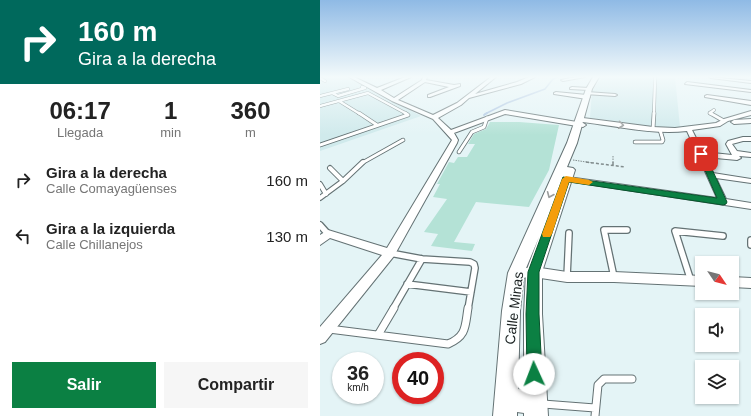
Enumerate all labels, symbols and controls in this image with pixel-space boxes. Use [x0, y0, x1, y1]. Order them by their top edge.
icon: right [12, 16, 64, 68]
text: 160 m [78, 16, 157, 47]
text: Gira a la derecha [78, 49, 216, 69]
text: 06:17 [49, 97, 111, 124]
text: 1 [164, 97, 177, 124]
text: 360 [231, 97, 271, 124]
one-way arrow [618, 120, 624, 129]
text: Llegada [57, 125, 103, 140]
text: min [160, 125, 181, 140]
text: m [245, 125, 256, 140]
pin [684, 137, 718, 171]
icon: arrive [690, 143, 712, 165]
text: Gira a la derecha [46, 164, 167, 181]
icon: right [12, 169, 34, 191]
text: 160 m [266, 172, 308, 189]
text: Calle Comayagüenses [46, 181, 177, 196]
one-way arrow [547, 190, 555, 198]
text: Gira a la izquierda [46, 220, 175, 237]
icon: left [12, 225, 34, 247]
text: 130 m [266, 228, 308, 245]
text: Calle Chillanejos [46, 237, 143, 252]
north arrow [695, 256, 739, 300]
map controls [695, 256, 739, 404]
street label: Calle Minas [502, 271, 526, 345]
button: sound [695, 308, 739, 352]
speed limit sign: 40 [392, 352, 444, 404]
position arrow [513, 353, 555, 395]
button: layers [695, 360, 739, 404]
button: Salir [12, 362, 156, 408]
button: Compartir [164, 362, 308, 408]
text: 36 [347, 362, 369, 384]
text: km/h [347, 382, 369, 393]

